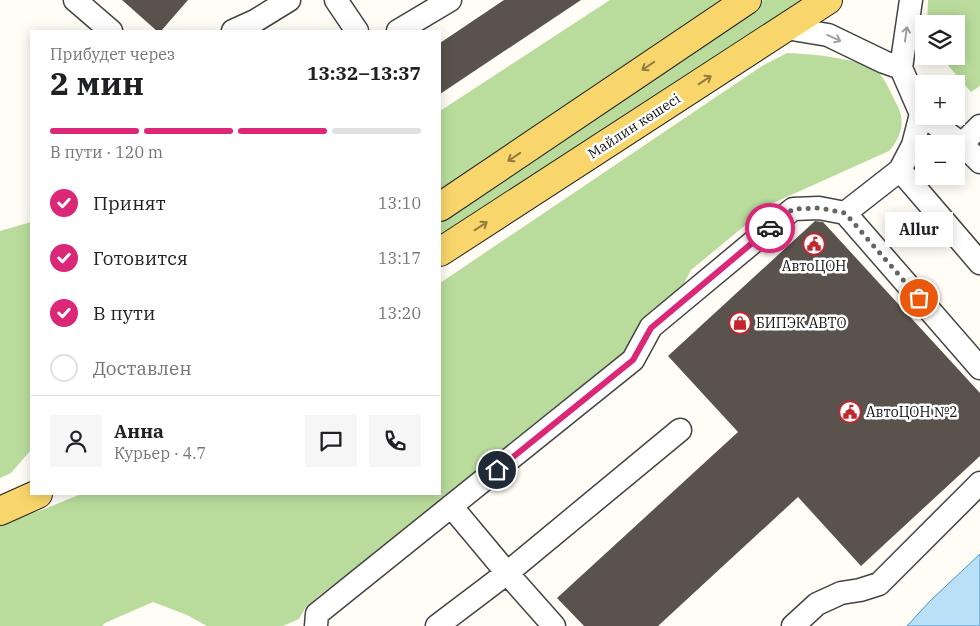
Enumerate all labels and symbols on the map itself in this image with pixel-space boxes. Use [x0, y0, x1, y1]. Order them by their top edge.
one-way arrow [901, 26, 911, 42]
one-way arrow [826, 33, 841, 43]
one-way arrow [642, 61, 656, 71]
one-way arrow [698, 75, 712, 85]
street label: Майлин көшесі [584, 89, 684, 163]
one-way arrow [507, 152, 521, 162]
courier [745, 203, 795, 253]
callout: Allur [885, 213, 953, 248]
one-way arrow [474, 221, 488, 231]
public building icon: АвтоЦОН [802, 232, 826, 256]
place label: АвтоЦОН [782, 257, 846, 275]
pin [898, 277, 940, 319]
shop icon: БИПЭК АВТО [728, 311, 752, 335]
place label: БИПЭК АВТО [756, 314, 846, 332]
public building icon: АвтоЦОН №2 [838, 400, 862, 424]
place label: АвтоЦОН №2 [866, 403, 958, 421]
pin [476, 449, 518, 491]

